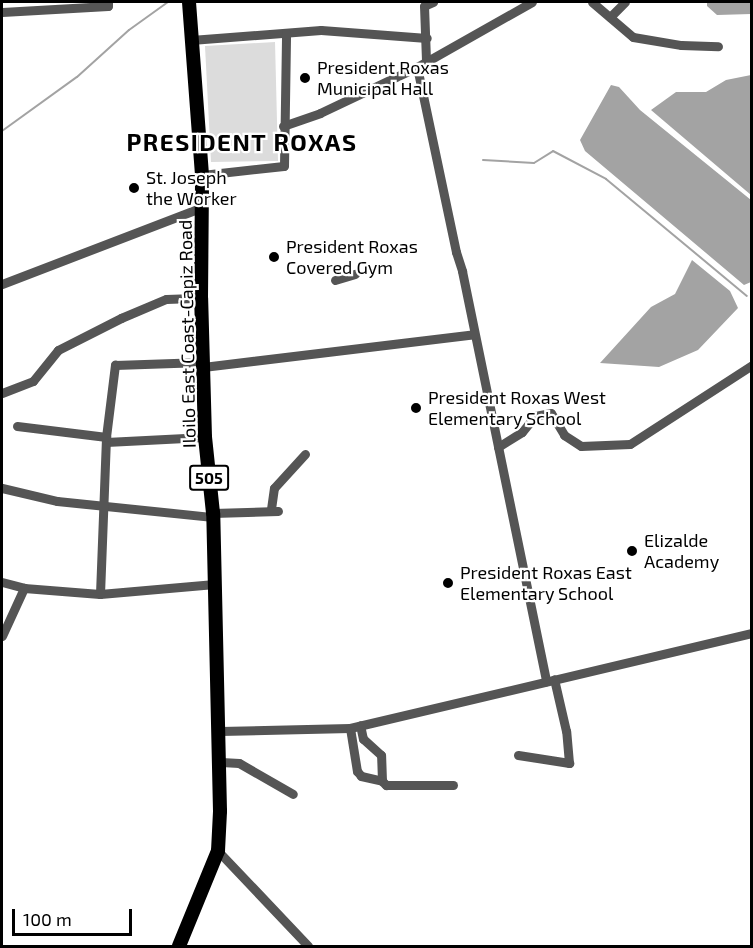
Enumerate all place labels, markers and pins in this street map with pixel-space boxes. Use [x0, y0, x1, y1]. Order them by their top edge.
place label: President Roxas Municipal Hall [317, 57, 449, 100]
marker: President Roxas Municipal Hall [298, 71, 312, 85]
place label: St. Joseph the Worker [146, 167, 237, 210]
marker: St. Joseph the Worker [127, 181, 141, 195]
place label: President Roxas Covered Gym [286, 236, 418, 278]
marker: President Roxas Covered Gym [267, 250, 281, 264]
place label: President Roxas West Elementary School [428, 387, 606, 430]
marker: President Roxas West Elementary School [409, 401, 423, 415]
place label: Elizalde Academy [644, 530, 719, 572]
marker: Elizalde Academy [625, 544, 639, 558]
place label: President Roxas East Elementary School [460, 562, 632, 604]
marker: President Roxas East Elementary School [441, 576, 455, 590]

